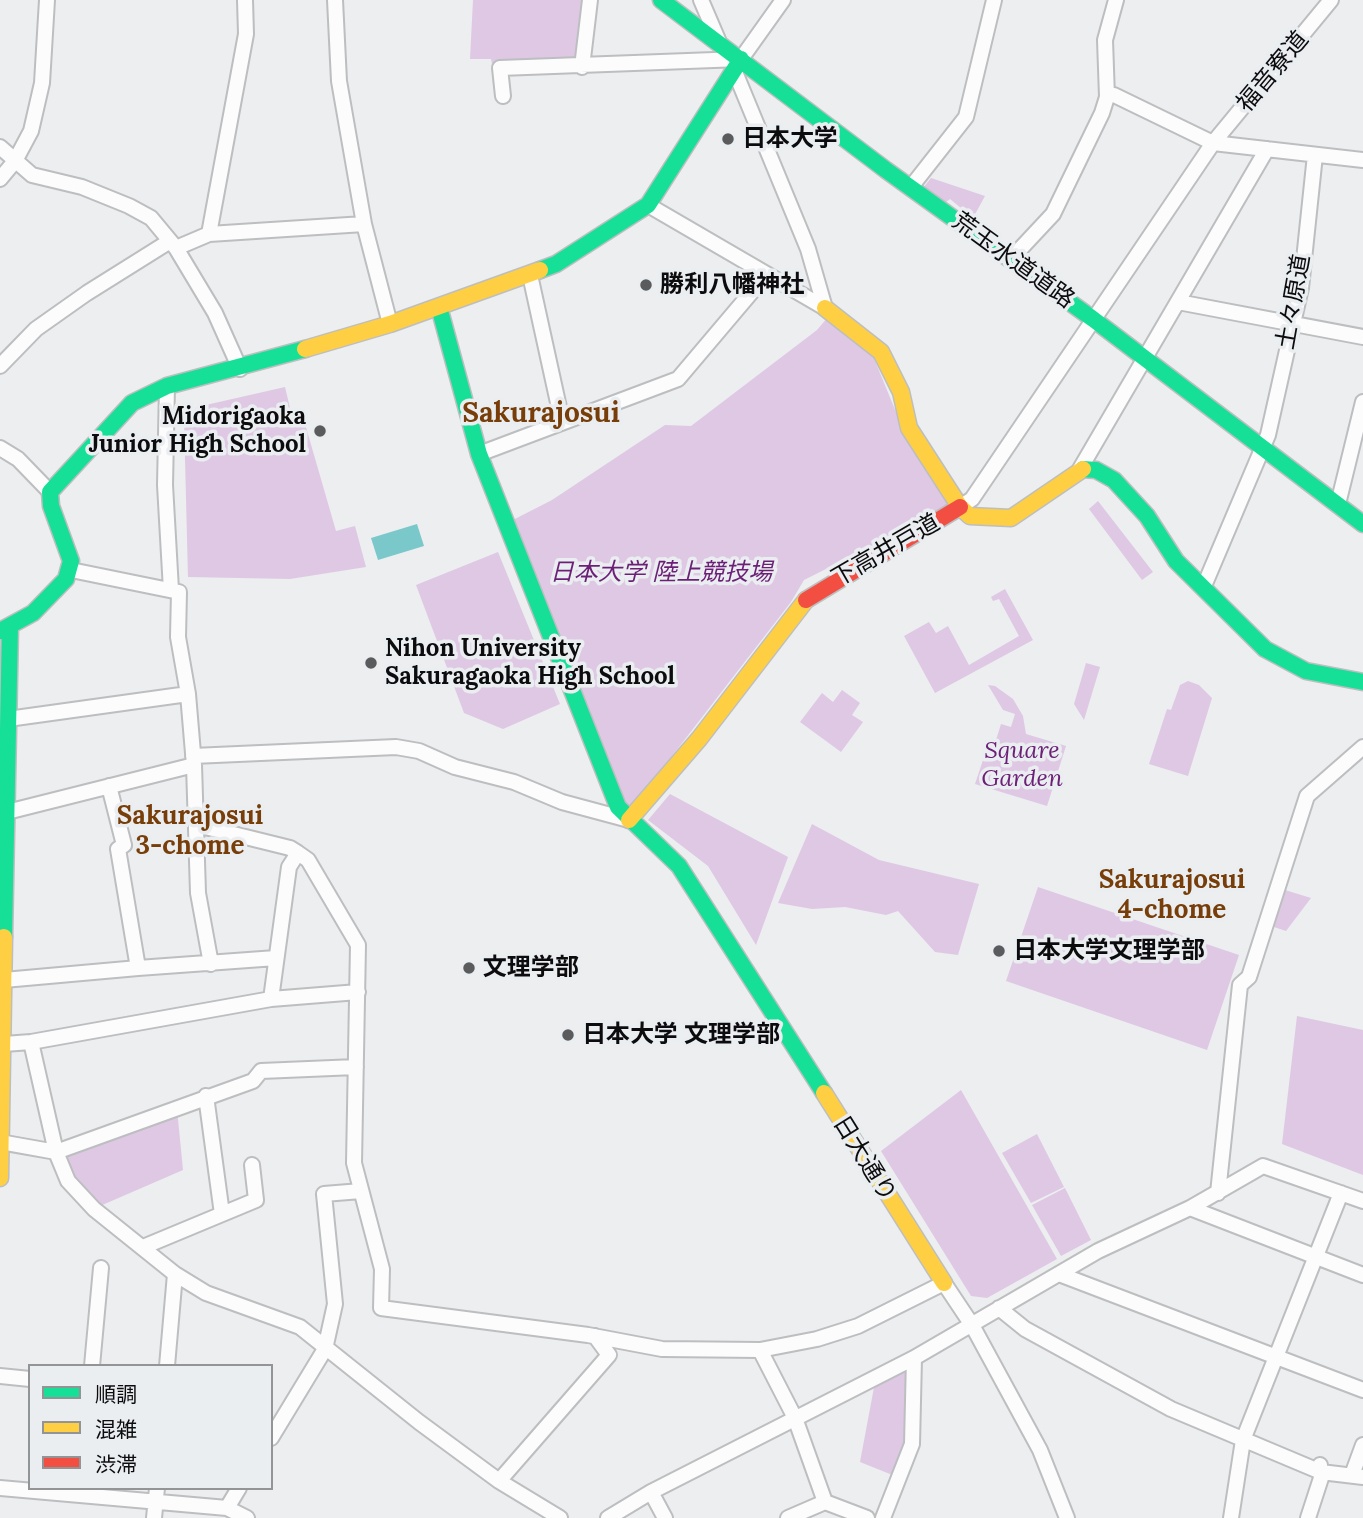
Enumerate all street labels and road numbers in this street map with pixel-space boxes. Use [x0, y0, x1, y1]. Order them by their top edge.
street label: 福音寮道 [1231, 26, 1315, 118]
street label: 荒玉水道道路 [946, 207, 1080, 315]
street label: 土々原道 [1271, 252, 1317, 352]
street label: 下高井戸道 [827, 509, 945, 593]
street label: 日大通り [826, 1111, 902, 1207]

